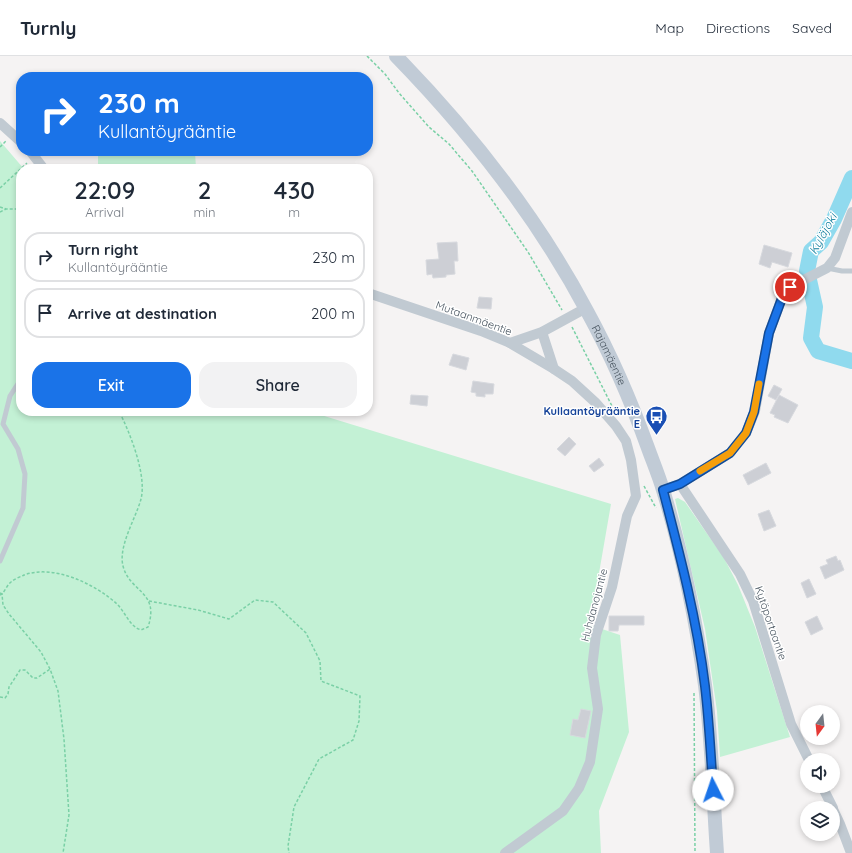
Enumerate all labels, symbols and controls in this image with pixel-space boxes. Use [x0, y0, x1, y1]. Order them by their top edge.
text: Turnly [20, 16, 76, 40]
text: Map [655, 19, 684, 37]
text: Directions [706, 19, 770, 37]
text: Saved [792, 19, 832, 37]
text: 230 m [98, 85, 180, 120]
icon: right [32, 88, 84, 140]
text: Kullantöyrääntie [98, 120, 236, 143]
text: 22:09 [74, 175, 135, 205]
text: 2 [198, 175, 211, 205]
text: 430 [274, 175, 315, 205]
text: Arrival [85, 204, 124, 220]
text: min [193, 204, 216, 220]
text: m [288, 204, 300, 220]
water label: Kyläjoki [805, 210, 841, 257]
text: Turn right [68, 240, 139, 259]
icon: right [34, 246, 56, 268]
text: 230 m [312, 248, 355, 267]
text: Kullantöyrääntie [68, 259, 168, 275]
pin [773, 270, 807, 304]
icon: arrive [779, 276, 801, 298]
street label: Mutaanmäentie [434, 298, 514, 338]
icon: arrive [34, 302, 56, 324]
text: Arrive at destination [68, 304, 217, 323]
text: 200 m [311, 304, 355, 323]
street label: Rajamäentie [589, 323, 629, 388]
button: Exit [32, 362, 191, 408]
button: Share [199, 362, 357, 408]
place label: Kullaantöyrääntie E [544, 404, 641, 431]
bus stop icon: Kullaantöyrääntie E [643, 404, 669, 437]
street label: Huhdanojantie [578, 567, 610, 643]
street label: Kytöportaantie [752, 584, 790, 662]
north arrow [800, 705, 840, 745]
map controls [800, 705, 840, 841]
button: sound [800, 753, 840, 793]
position arrow [692, 769, 734, 811]
button: layers [800, 801, 840, 841]

